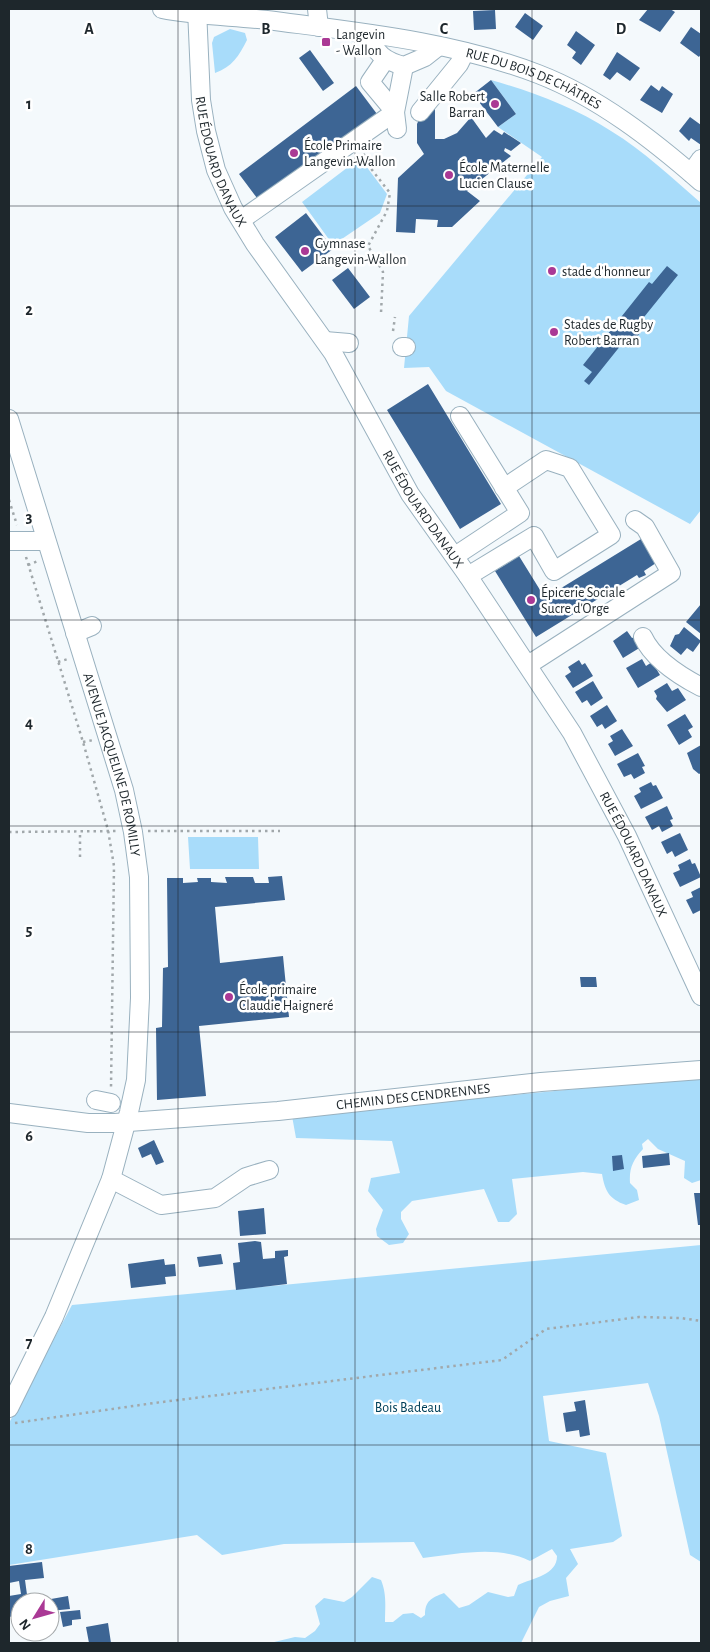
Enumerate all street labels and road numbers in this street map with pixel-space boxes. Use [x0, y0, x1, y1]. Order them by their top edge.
street label: RUE DU BOIS DE CHÂTRES [464, 46, 603, 112]
street label: RUE ÉDOUARD DANAUX [193, 95, 249, 229]
street label: RUE ÉDOUARD DANAUX [380, 448, 466, 571]
street label: AVENUE JACQUELINE DE ROMILLY [80, 671, 142, 858]
street label: RUE ÉDOUARD DANAUX [597, 790, 669, 919]
street label: CHEMIN DES CENDRENNES [336, 1082, 491, 1113]

